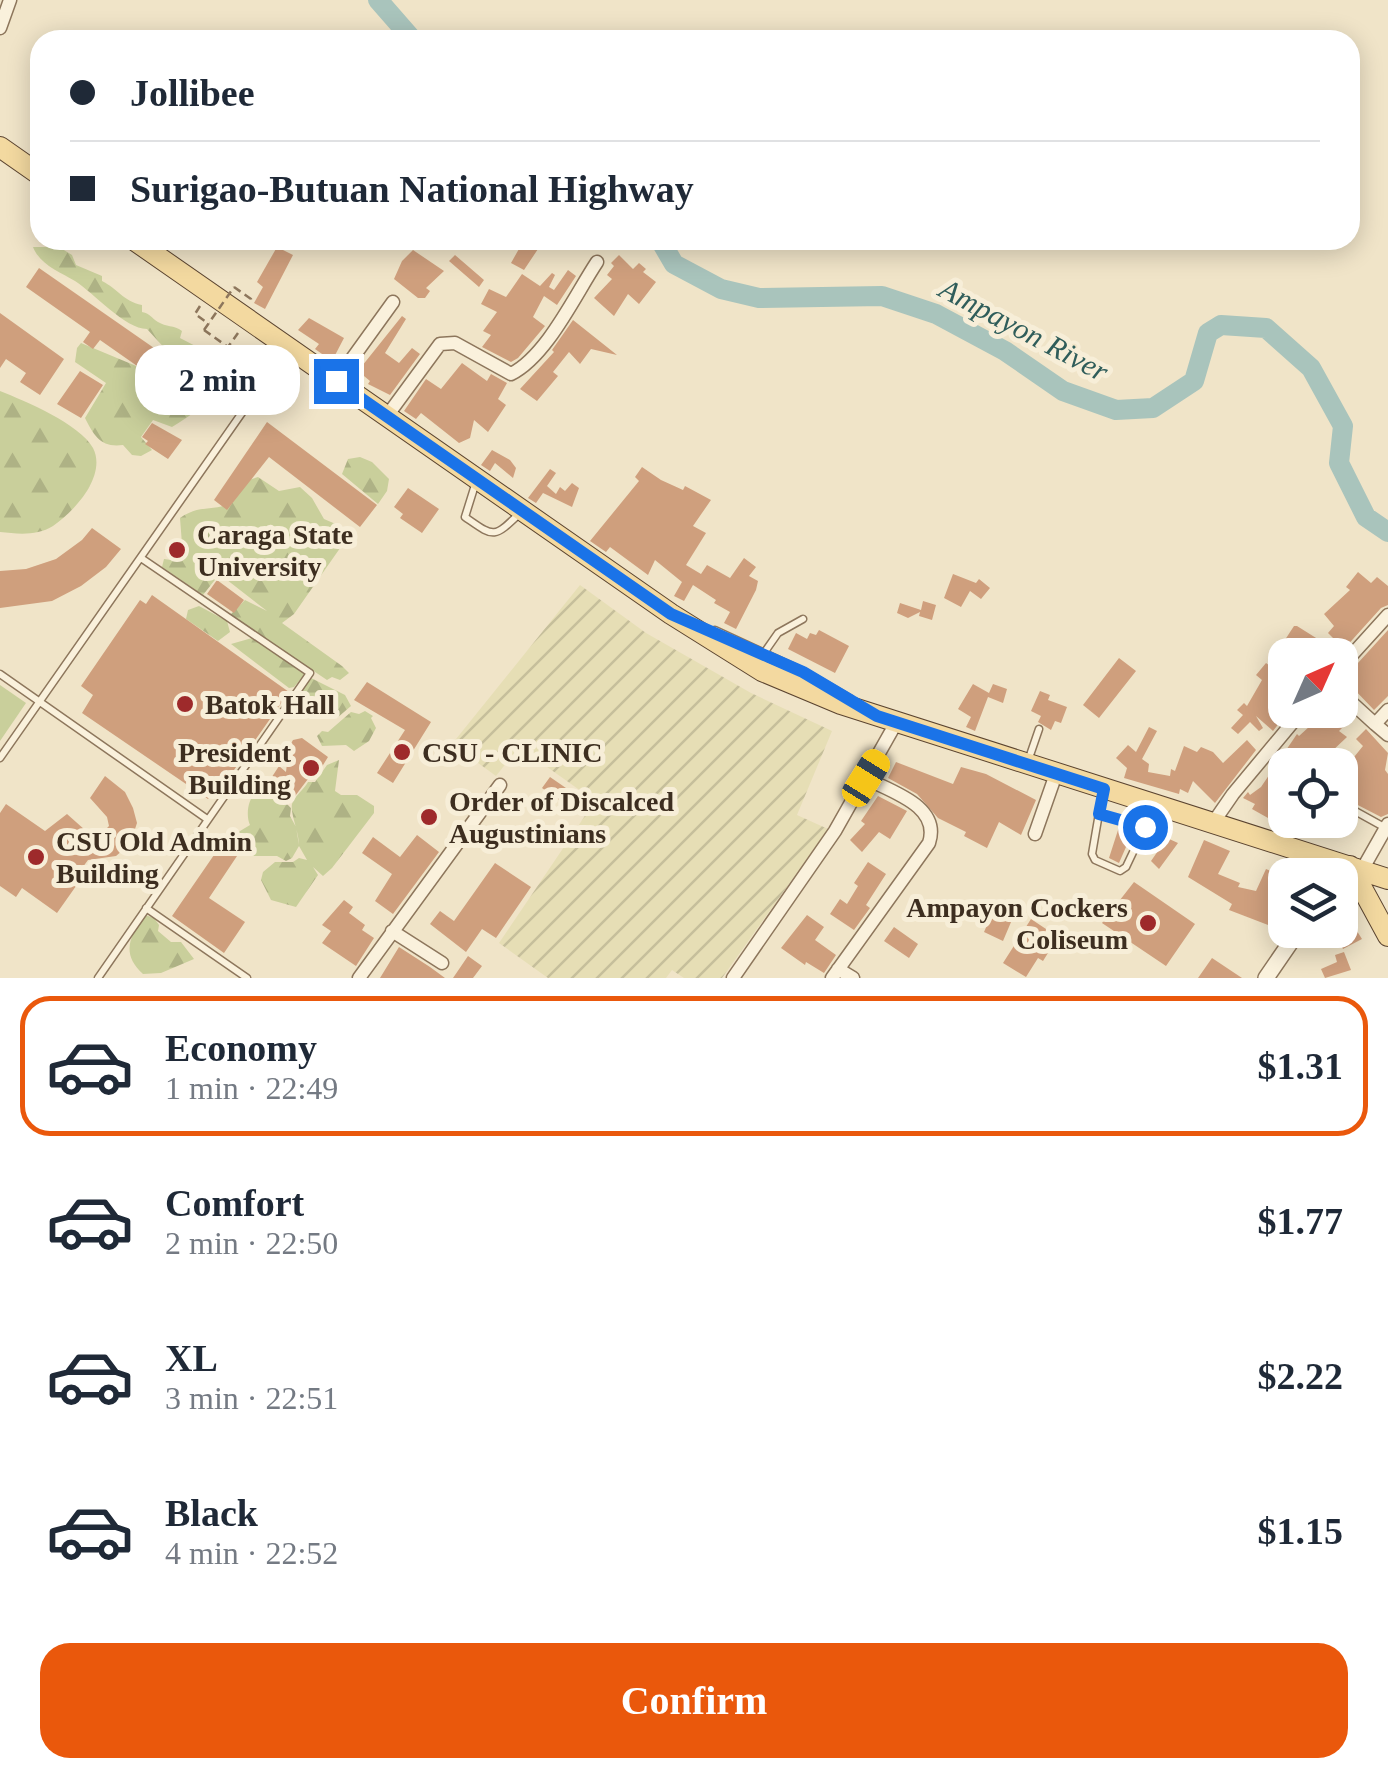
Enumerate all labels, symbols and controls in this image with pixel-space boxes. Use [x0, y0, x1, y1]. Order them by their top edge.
text: Jollibee [130, 72, 255, 114]
text: Surigao-Butuan National Highway [130, 168, 694, 210]
water label: Ampayon River [933, 270, 1114, 388]
callout: 2 min [136, 346, 301, 416]
route end [314, 359, 359, 404]
text: 2 min [179, 362, 256, 398]
place label: Caraga State University [197, 519, 353, 582]
marker: Caraga State University [166, 539, 188, 561]
north arrow [1268, 638, 1358, 728]
map controls [1268, 638, 1358, 948]
place label: Batok Hall [205, 689, 335, 720]
marker: Batok Hall [174, 693, 196, 715]
place label: President Building [178, 737, 292, 800]
place label: CSU - CLINIC [422, 737, 602, 768]
marker: CSU - CLINIC [391, 741, 413, 763]
car [837, 745, 895, 811]
button: locate [1268, 748, 1358, 838]
marker: President Building [300, 757, 322, 779]
place label: Order of Discalced Augustinians [449, 786, 674, 849]
route start [1123, 805, 1168, 850]
marker: Order of Discalced Augustinians [418, 806, 440, 828]
place label: CSU Old Admin Building [56, 826, 252, 889]
marker: CSU Old Admin Building [25, 846, 47, 868]
button: layers [1268, 858, 1358, 948]
place label: Ampayon Cockers Coliseum [906, 892, 1128, 955]
marker: Ampayon Cockers Coliseum [1137, 912, 1159, 934]
icon: car [45, 1021, 135, 1111]
text: Economy [165, 1027, 317, 1069]
text: $1.31 [1258, 1045, 1343, 1087]
text: 1 min · 22:49 [165, 1070, 338, 1106]
icon: car [45, 1176, 135, 1266]
text: Comfort [165, 1182, 304, 1224]
text: $1.77 [1258, 1200, 1343, 1242]
text: 2 min · 22:50 [165, 1225, 338, 1261]
icon: car [45, 1331, 135, 1421]
text: XL [165, 1337, 218, 1379]
text: $2.22 [1258, 1355, 1343, 1397]
text: 3 min · 22:51 [165, 1380, 338, 1416]
icon: car [45, 1486, 135, 1576]
text: Black [165, 1492, 258, 1534]
text: $1.15 [1258, 1510, 1343, 1552]
text: 4 min · 22:52 [165, 1535, 338, 1571]
button: Confirm [40, 1643, 1348, 1758]

